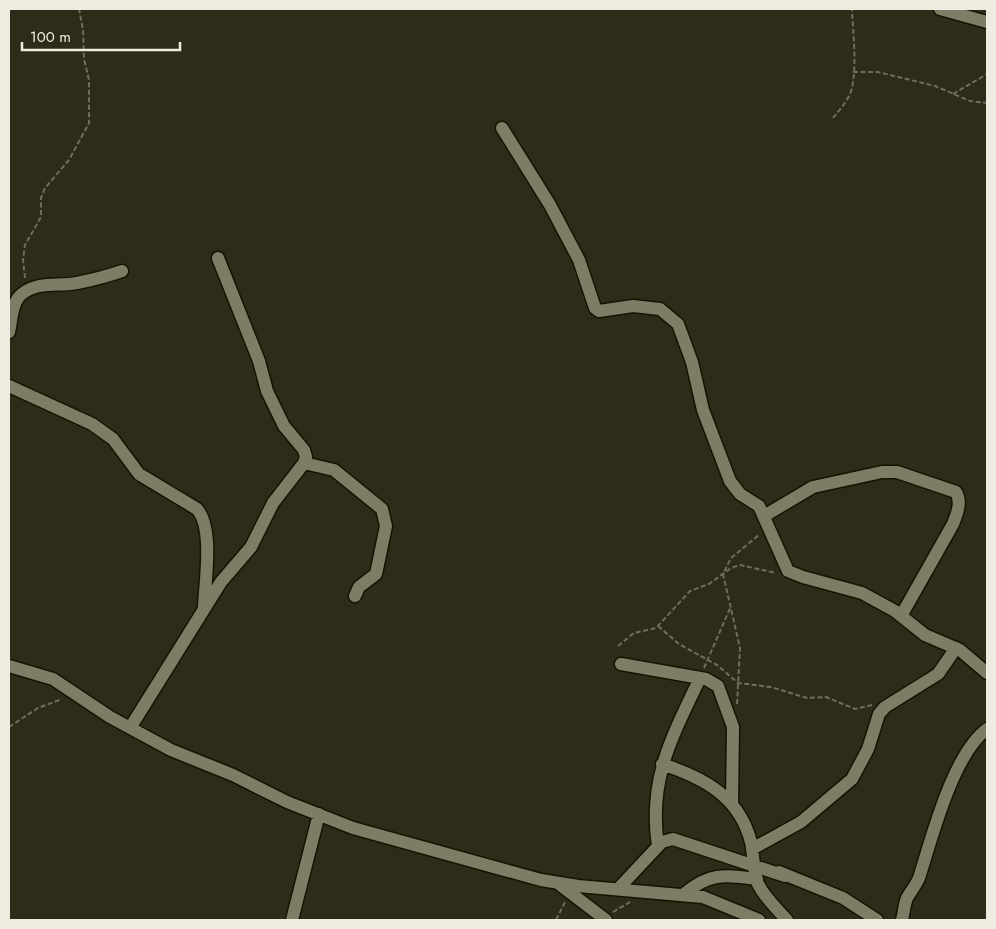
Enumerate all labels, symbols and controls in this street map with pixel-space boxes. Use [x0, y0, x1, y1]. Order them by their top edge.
scale bar [22, 20, 180, 52]
text: 100 m [30, 26, 71, 48]

